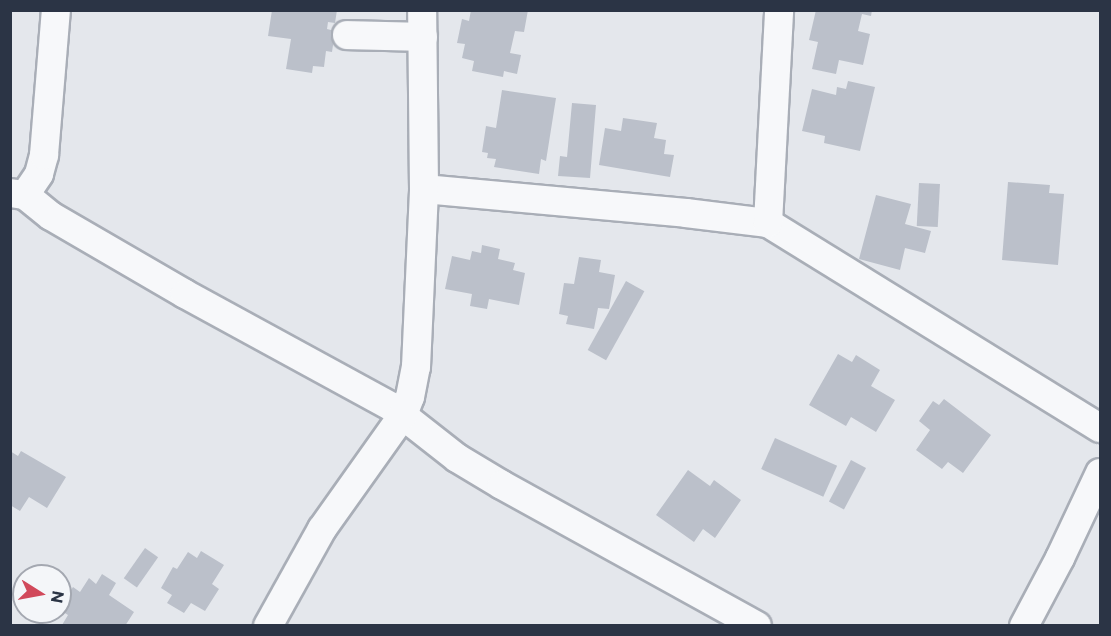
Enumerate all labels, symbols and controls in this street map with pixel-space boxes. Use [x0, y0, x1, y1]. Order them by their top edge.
north arrow [12, 564, 72, 624]
text: N [48, 589, 69, 605]

